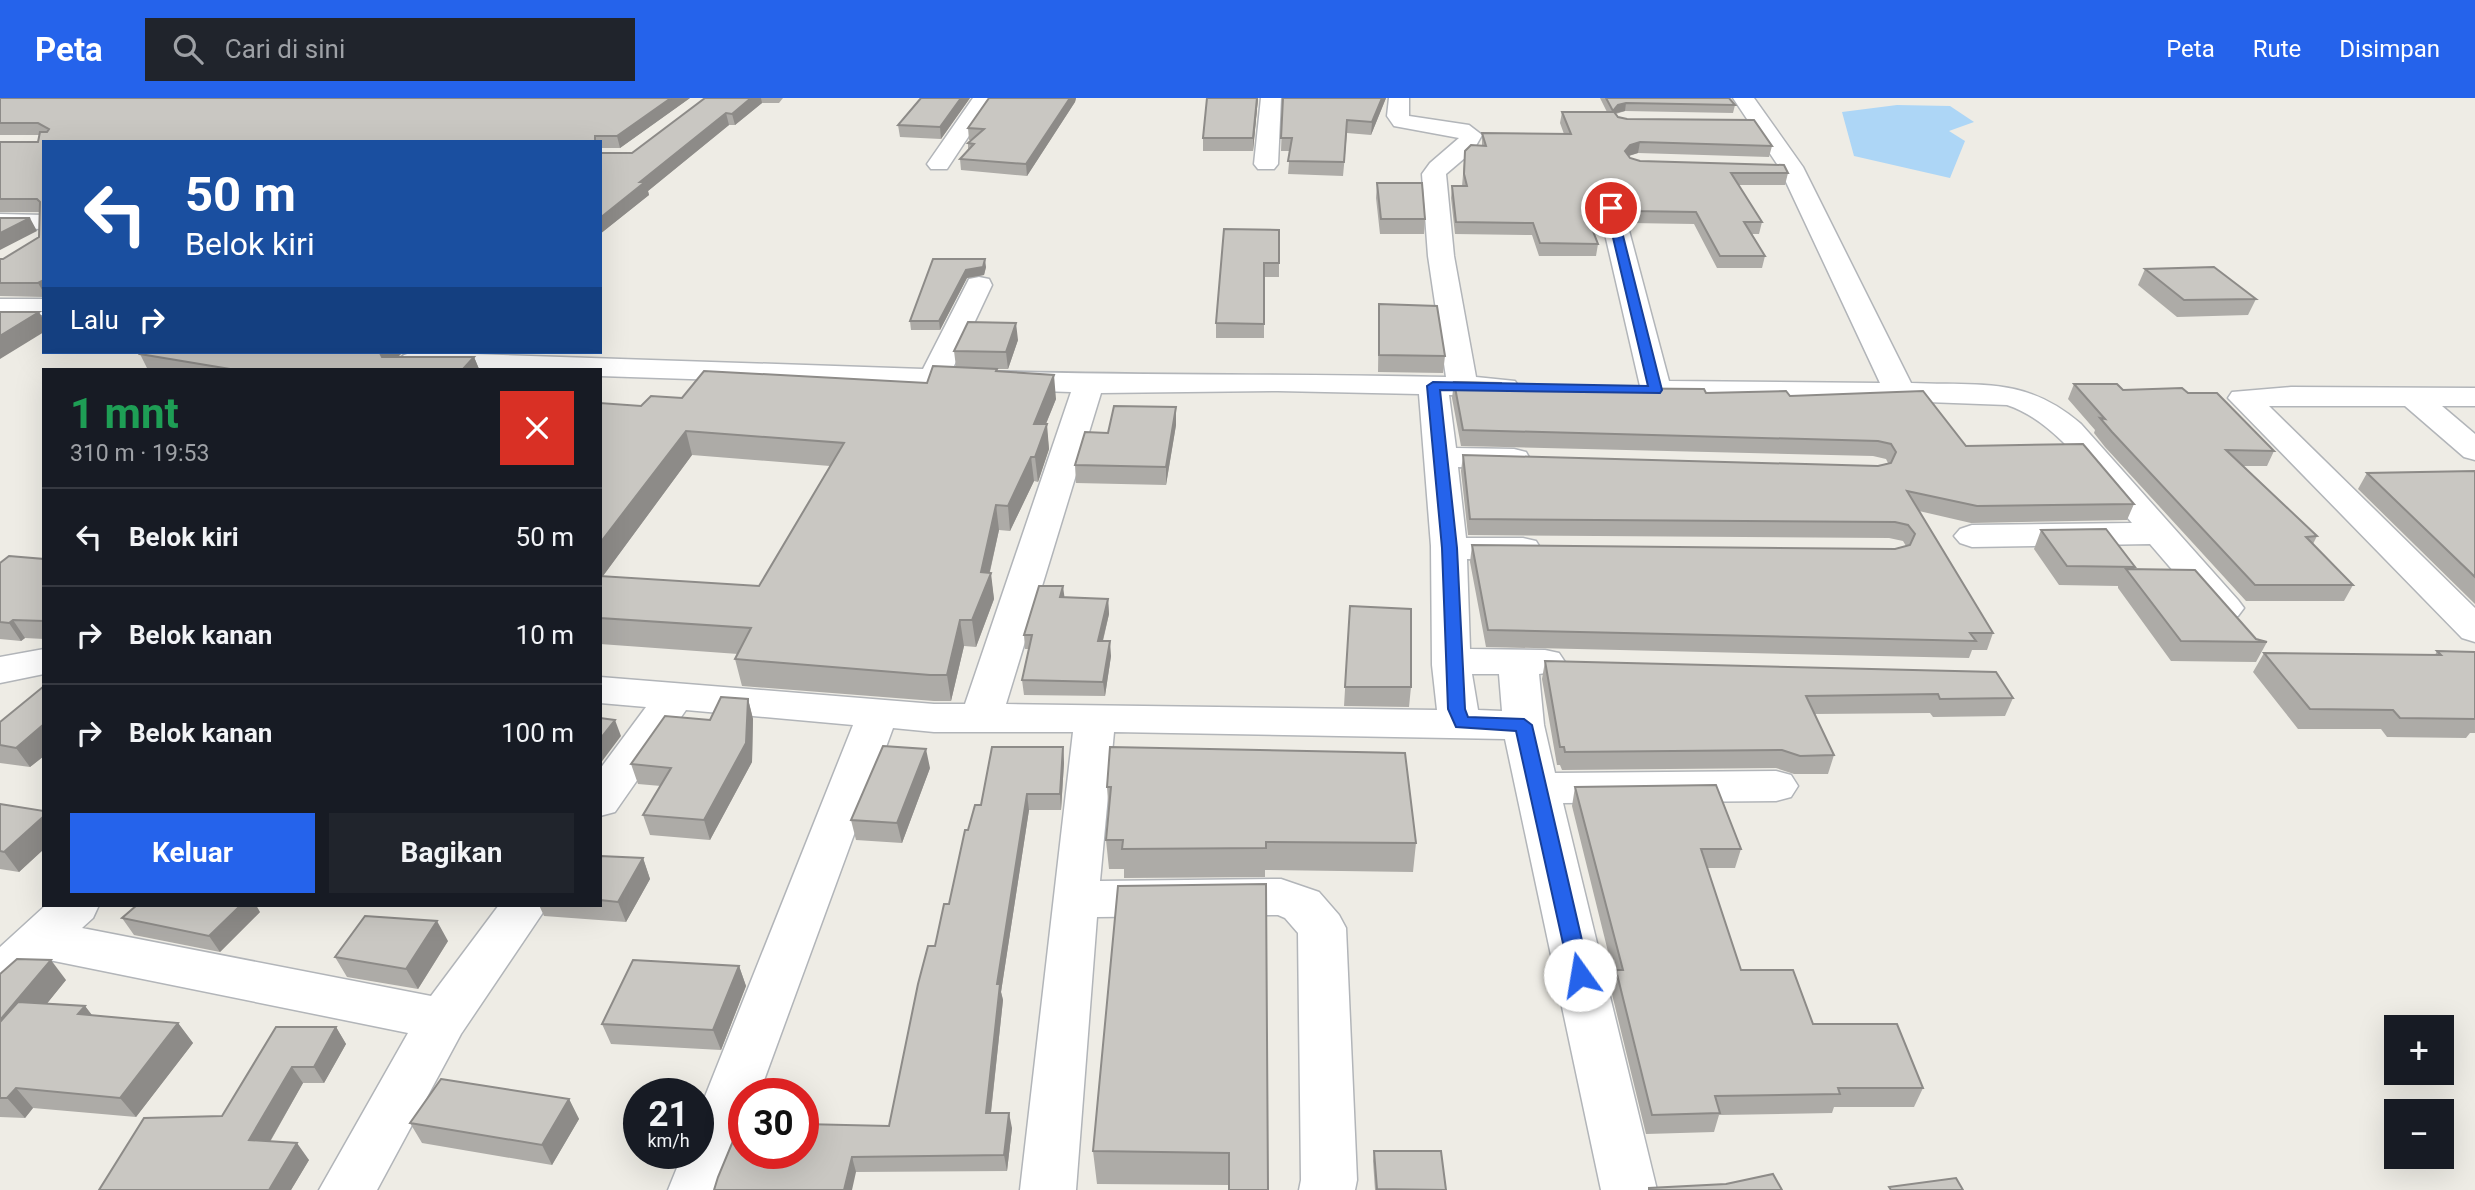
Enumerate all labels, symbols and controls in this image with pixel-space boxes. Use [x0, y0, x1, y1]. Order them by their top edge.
search box [145, 18, 635, 81]
text: Peta [35, 30, 103, 69]
icon: search [169, 30, 207, 68]
text: Cari di sini [225, 34, 345, 64]
text: Peta [2166, 35, 2215, 63]
text: Rute [2253, 35, 2301, 63]
text: Disimpan [2339, 35, 2440, 63]
text: 50 m [185, 166, 296, 223]
icon: left [70, 168, 161, 259]
pin [1581, 178, 1641, 238]
icon: arrive [1592, 189, 1630, 227]
text: Belok kiri [185, 225, 315, 263]
icon: right [133, 301, 171, 339]
text: Lalu [70, 305, 119, 335]
text: 1 mnt [70, 389, 179, 438]
button: close [500, 391, 574, 465]
text: 310 m · 19:53 [70, 440, 209, 467]
icon: left [70, 518, 108, 556]
text: Belok kiri [129, 522, 239, 552]
text: 50 m [516, 522, 574, 552]
icon: right [70, 616, 108, 654]
text: Belok kanan [129, 620, 272, 650]
text: 10 m [516, 620, 574, 650]
icon: right [70, 714, 108, 752]
text: Belok kanan [129, 718, 272, 748]
text: 100 m [501, 718, 574, 748]
button: Keluar [70, 813, 315, 893]
button: Bagikan [329, 813, 574, 893]
position arrow [1543, 938, 1617, 1012]
map controls [2384, 1015, 2454, 1169]
button: + [2384, 1015, 2454, 1085]
speed limit sign: 30 [728, 1078, 819, 1169]
text: 21 [648, 1094, 689, 1135]
button: − [2384, 1099, 2454, 1169]
text: km/h [647, 1130, 690, 1151]

